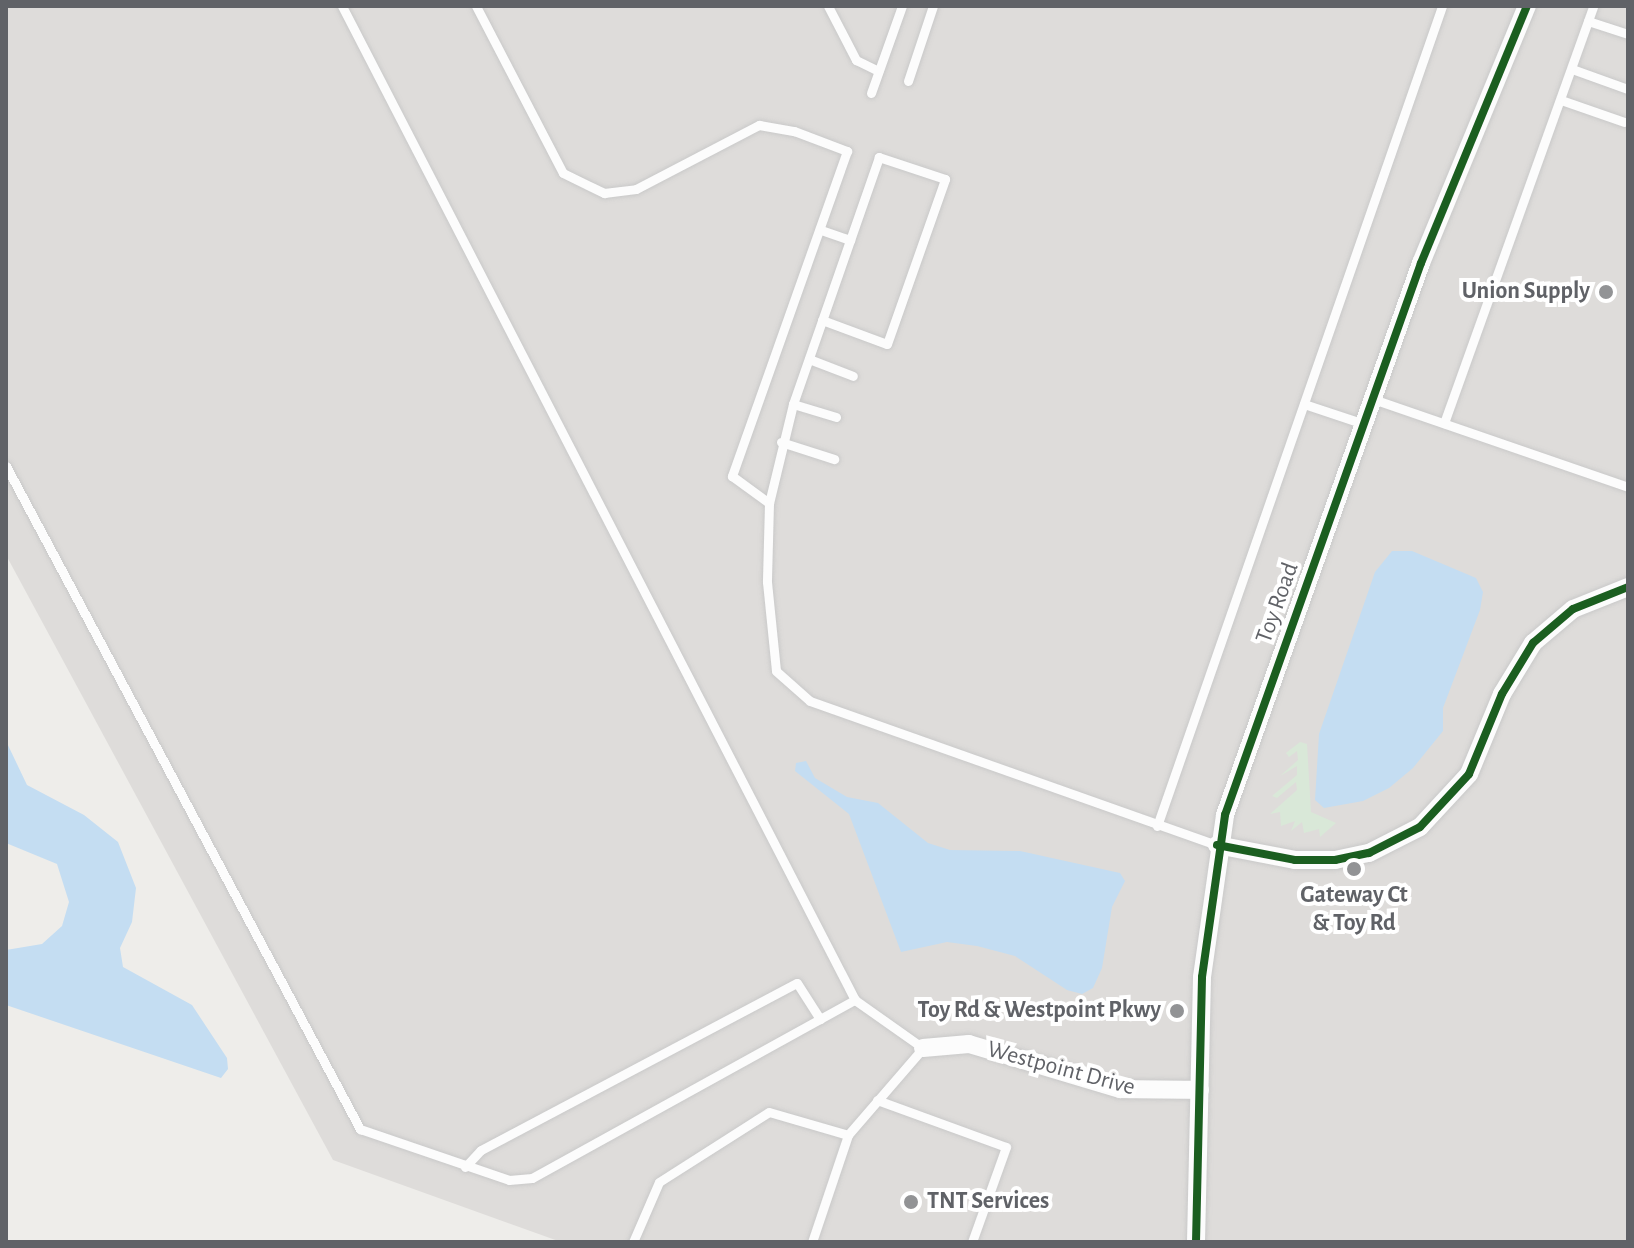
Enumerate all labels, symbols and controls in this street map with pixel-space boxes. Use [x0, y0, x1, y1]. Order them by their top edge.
place label: Union Supply [1462, 278, 1590, 306]
marker: Union Supply [1597, 283, 1615, 301]
street label: Toy Road [1250, 559, 1306, 647]
marker: Gateway Ct & Toy Rd [1345, 860, 1363, 878]
place label: Gateway Ct & Toy Rd [1300, 882, 1408, 938]
place label: Toy Rd & Westpoint Pkwy [917, 997, 1161, 1025]
marker: Toy Rd & Westpoint Pkwy [1168, 1002, 1186, 1020]
street label: Westpoint Drive [984, 1035, 1138, 1103]
place label: TNT Services [927, 1188, 1049, 1216]
marker: TNT Services [902, 1193, 920, 1211]

